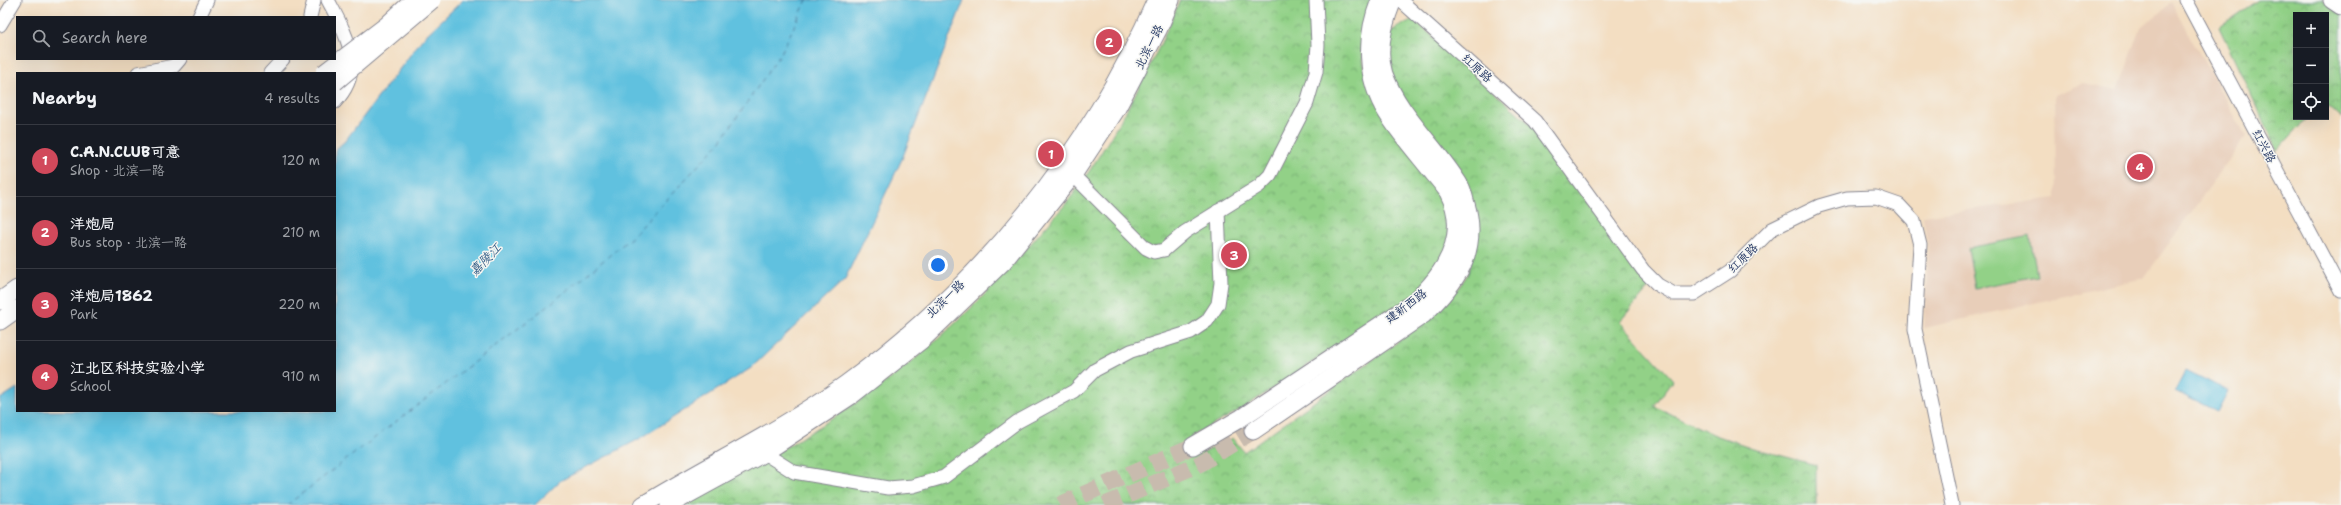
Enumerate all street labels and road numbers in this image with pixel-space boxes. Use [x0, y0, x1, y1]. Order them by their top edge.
street label: 北滨一路 [1131, 22, 1167, 72]
street label: 红原路 [1458, 50, 1496, 86]
street label: 红兴路 [2248, 126, 2280, 166]
street label: 红原路 [1724, 240, 1762, 276]
street label: 北滨一路 [922, 277, 968, 321]
street label: 建新西路 [1382, 285, 1430, 327]

